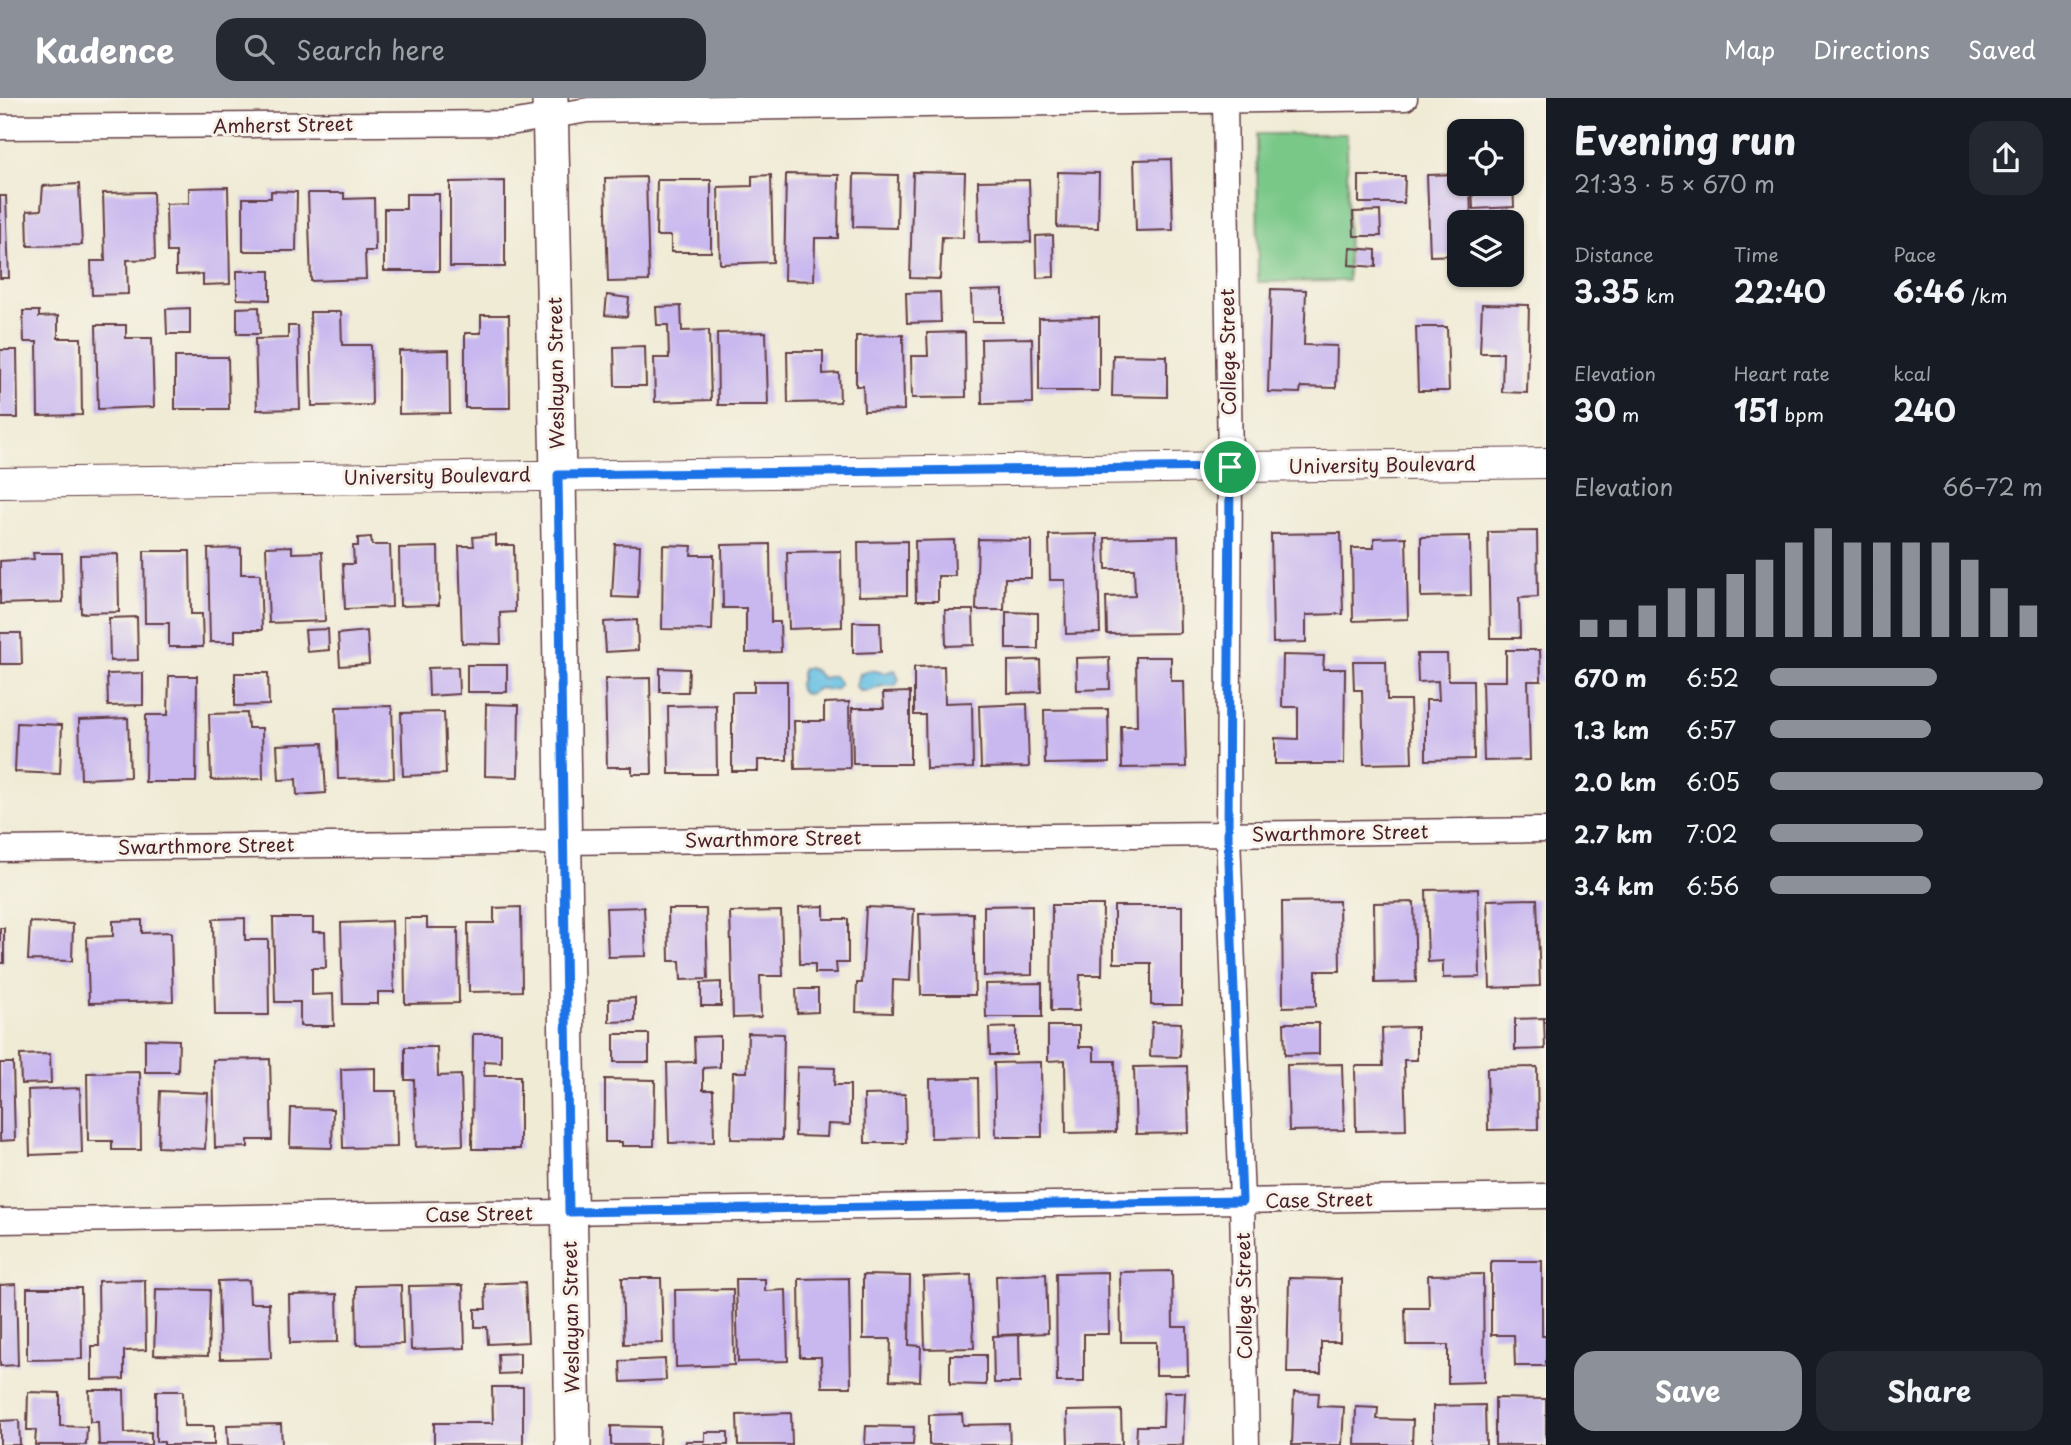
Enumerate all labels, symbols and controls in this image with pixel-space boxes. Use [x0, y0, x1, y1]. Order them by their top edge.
search box [216, 18, 706, 81]
text: Kadence [35, 24, 174, 74]
icon: search [240, 30, 278, 68]
text: Search here [296, 30, 445, 69]
text: Map [1724, 31, 1775, 67]
text: Directions [1813, 31, 1930, 67]
text: Saved [1968, 31, 2036, 67]
street label: Amherst Street [213, 109, 353, 139]
text: Evening run [1574, 111, 1796, 168]
map controls [1447, 119, 1524, 287]
button: locate [1447, 119, 1524, 196]
button: share [1969, 121, 2043, 195]
text: 21:33 · 5 × 670 m [1574, 166, 1775, 201]
button: layers [1447, 210, 1524, 287]
text: Distance [1574, 240, 1654, 268]
text: Time [1734, 240, 1779, 268]
text: Pace [1893, 240, 1936, 268]
text: 3.35 [1574, 268, 1640, 313]
text: 22:40 [1734, 268, 1826, 313]
text: 6:46 [1893, 268, 1965, 313]
text: km [1640, 281, 1675, 309]
text: /km [1965, 281, 2008, 309]
street label: College Street [1212, 288, 1242, 416]
street label: Weslayan Street [540, 296, 570, 449]
text: Elevation [1574, 359, 1656, 387]
text: Heart rate [1734, 359, 1830, 387]
text: kcal [1893, 359, 1931, 387]
text: 30 [1574, 387, 1616, 432]
text: 151 [1734, 387, 1778, 432]
text: 240 [1893, 387, 1956, 432]
text: m [1616, 400, 1639, 428]
text: bpm [1778, 400, 1824, 428]
pin [1200, 437, 1260, 497]
icon: arrive [1211, 448, 1249, 486]
street label: University Boulevard [1288, 448, 1476, 480]
street label: University Boulevard [343, 459, 531, 491]
text: Elevation [1574, 469, 1673, 504]
text: 66–72 m [1942, 469, 2043, 504]
text: 670 m [1574, 660, 1647, 695]
text: 6:52 [1686, 660, 1739, 695]
text: 1.3 km [1574, 712, 1649, 747]
text: 6:57 [1686, 712, 1736, 747]
text: 2.0 km [1574, 764, 1656, 799]
text: 6:05 [1686, 764, 1740, 799]
street label: Swarthmore Street [1251, 816, 1429, 848]
text: 2.7 km [1574, 816, 1653, 851]
text: 7:02 [1686, 816, 1738, 851]
street label: Swarthmore Street [684, 822, 862, 854]
street label: Swarthmore Street [117, 829, 295, 861]
text: 3.4 km [1574, 868, 1654, 903]
text: 6:56 [1686, 868, 1739, 903]
street label: Case Street [1265, 1184, 1373, 1214]
street label: Case Street [425, 1198, 533, 1228]
street label: College Street [1228, 1232, 1258, 1360]
street label: Weslayan Street [555, 1240, 585, 1393]
button: Save [1574, 1351, 1802, 1431]
button: Share [1816, 1351, 2043, 1431]

